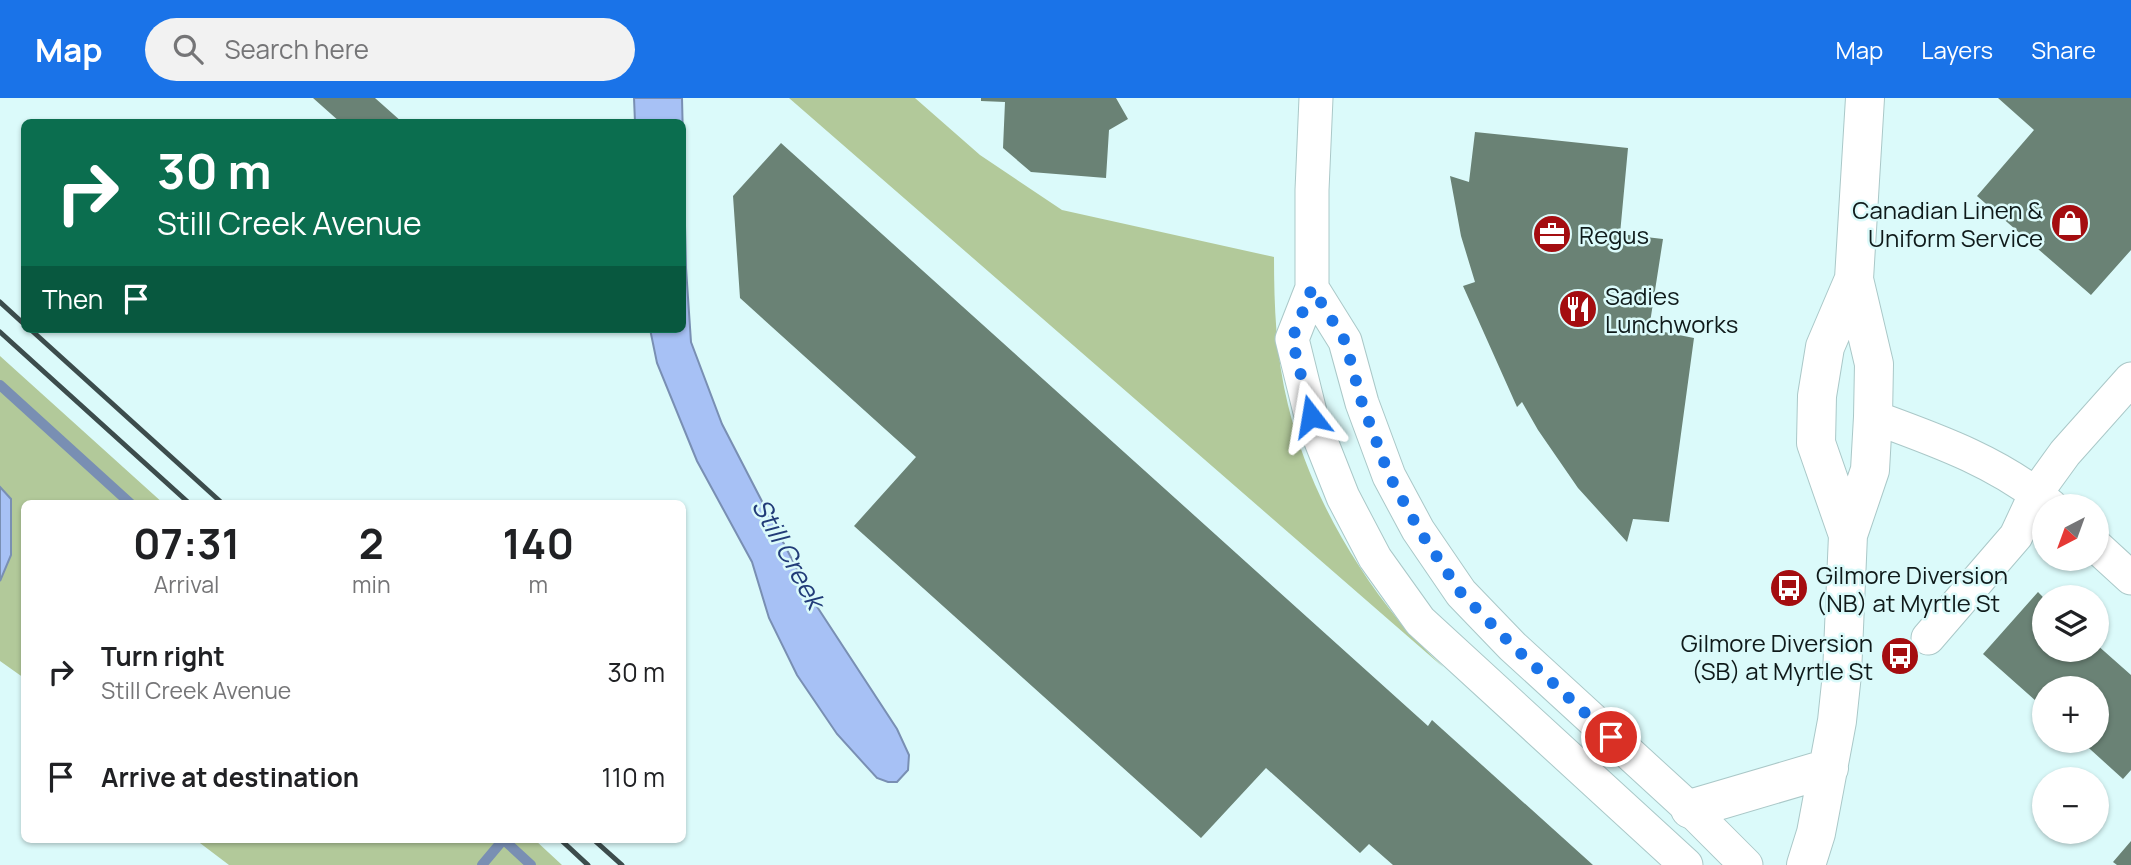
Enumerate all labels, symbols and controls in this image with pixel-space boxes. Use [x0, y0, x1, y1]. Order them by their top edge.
search box [145, 18, 635, 81]
text: Map [35, 27, 103, 72]
icon: search [169, 30, 207, 68]
text: Search here [225, 31, 369, 67]
text: Map [1836, 33, 1883, 66]
text: Layers [1921, 33, 1993, 66]
text: Share [2031, 33, 2096, 66]
text: 30 m [157, 137, 272, 204]
icon: right [42, 147, 133, 238]
place label: Canadian Linen & Uniform Service [1852, 193, 2043, 254]
text: Still Creek Avenue [157, 201, 422, 245]
shop icon: Canadian Linen & Uniform Service [2049, 202, 2091, 244]
office icon: Regus [1531, 213, 1573, 255]
place label: Regus [1579, 218, 1649, 251]
place label: Sadies Lunchworks [1605, 279, 1738, 340]
icon: arrive [117, 280, 155, 318]
text: Then [42, 281, 103, 317]
restaurant icon: Sadies Lunchworks [1557, 288, 1599, 330]
position arrow [1274, 379, 1348, 453]
water label: Still Creek [744, 491, 836, 618]
north arrow [2032, 494, 2109, 570]
map controls [2032, 494, 2109, 844]
text: 07:31 [133, 514, 240, 572]
text: 2 [359, 514, 384, 572]
text: 140 [502, 514, 574, 572]
place label: Gilmore Diversion (NB) at Myrtle St [1816, 558, 2008, 619]
bus stop icon: Gilmore Diversion (NB) at Myrtle St [1768, 567, 1810, 609]
text: Arrival [154, 568, 219, 600]
text: min [352, 568, 391, 600]
text: m [529, 568, 548, 600]
button: layers [2032, 585, 2109, 662]
place label: Gilmore Diversion (SB) at Myrtle St [1681, 626, 1873, 687]
bus stop icon: Gilmore Diversion (SB) at Myrtle St [1879, 635, 1921, 677]
text: Turn right [101, 638, 225, 674]
icon: right [42, 653, 80, 691]
text: 30 m [608, 654, 665, 690]
text: Still Creek Avenue [101, 674, 291, 706]
button: + [2032, 676, 2109, 753]
pin [1581, 707, 1641, 767]
icon: arrive [1592, 718, 1630, 756]
icon: arrive [42, 758, 80, 796]
text: Arrive at destination [101, 759, 359, 795]
text: 110 m [602, 759, 665, 795]
button: − [2032, 767, 2109, 844]

